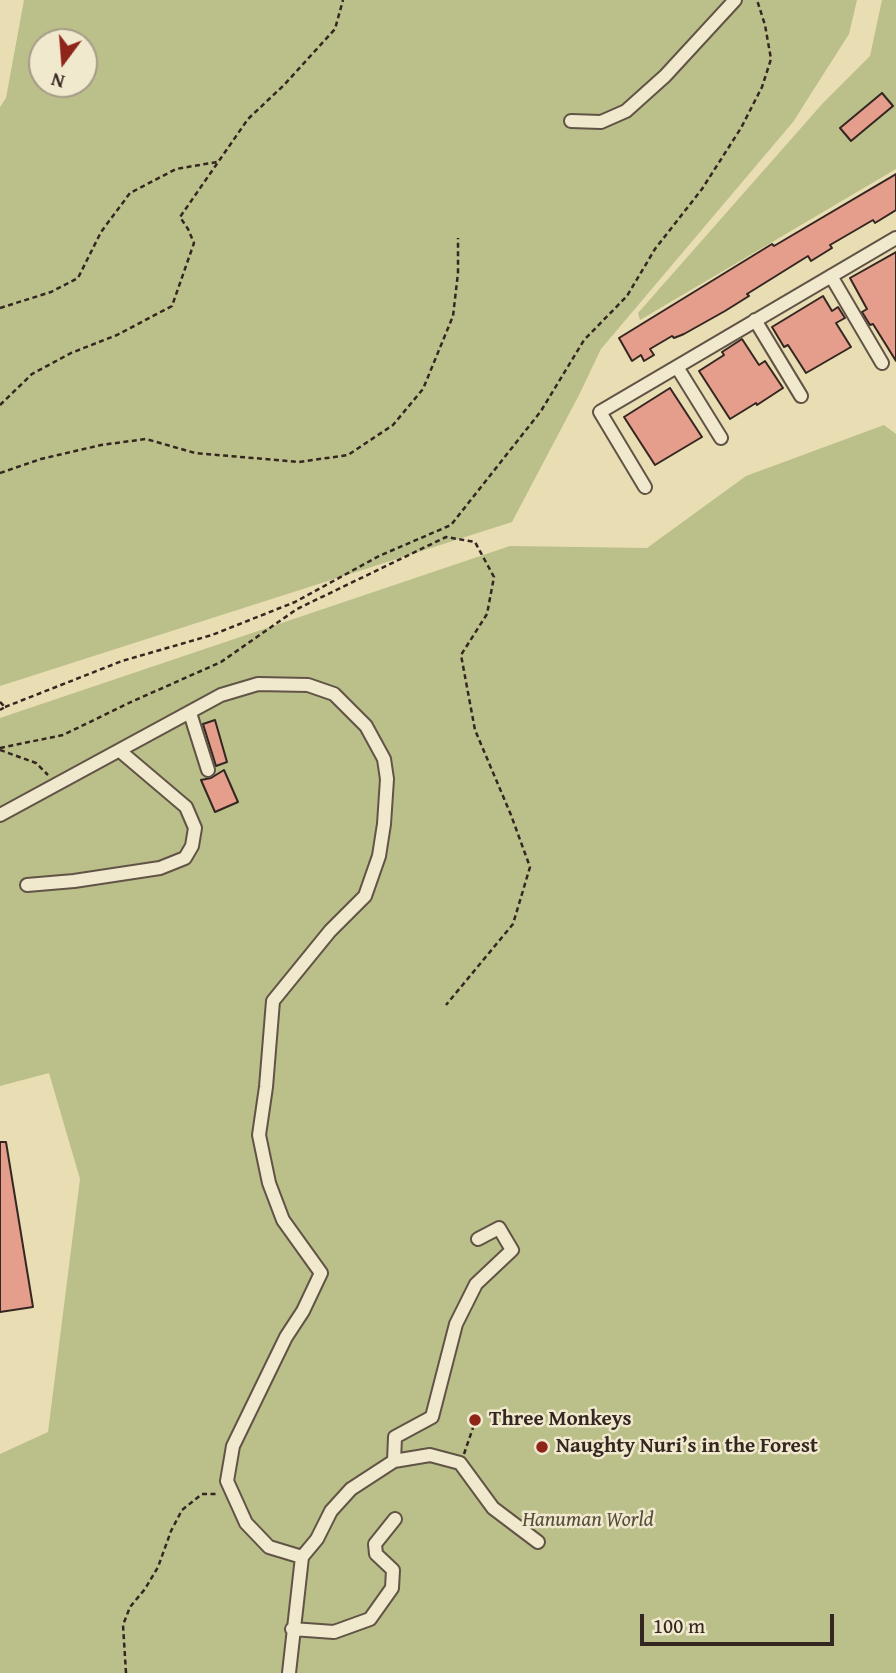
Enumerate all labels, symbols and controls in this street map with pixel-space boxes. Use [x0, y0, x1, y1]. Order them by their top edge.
north arrow [28, 28, 98, 98]
text: N [48, 66, 68, 96]
place label: Three Monkeys [489, 1407, 632, 1433]
marker: Three Monkeys [467, 1412, 483, 1428]
place label: Naughty Nuri’s in the Forest [556, 1434, 818, 1460]
marker: Naughty Nuri’s in the Forest [534, 1439, 550, 1455]
park label: Hanuman World [522, 1508, 654, 1534]
scale bar [644, 1600, 838, 1644]
text: 100 m [653, 1610, 705, 1641]

